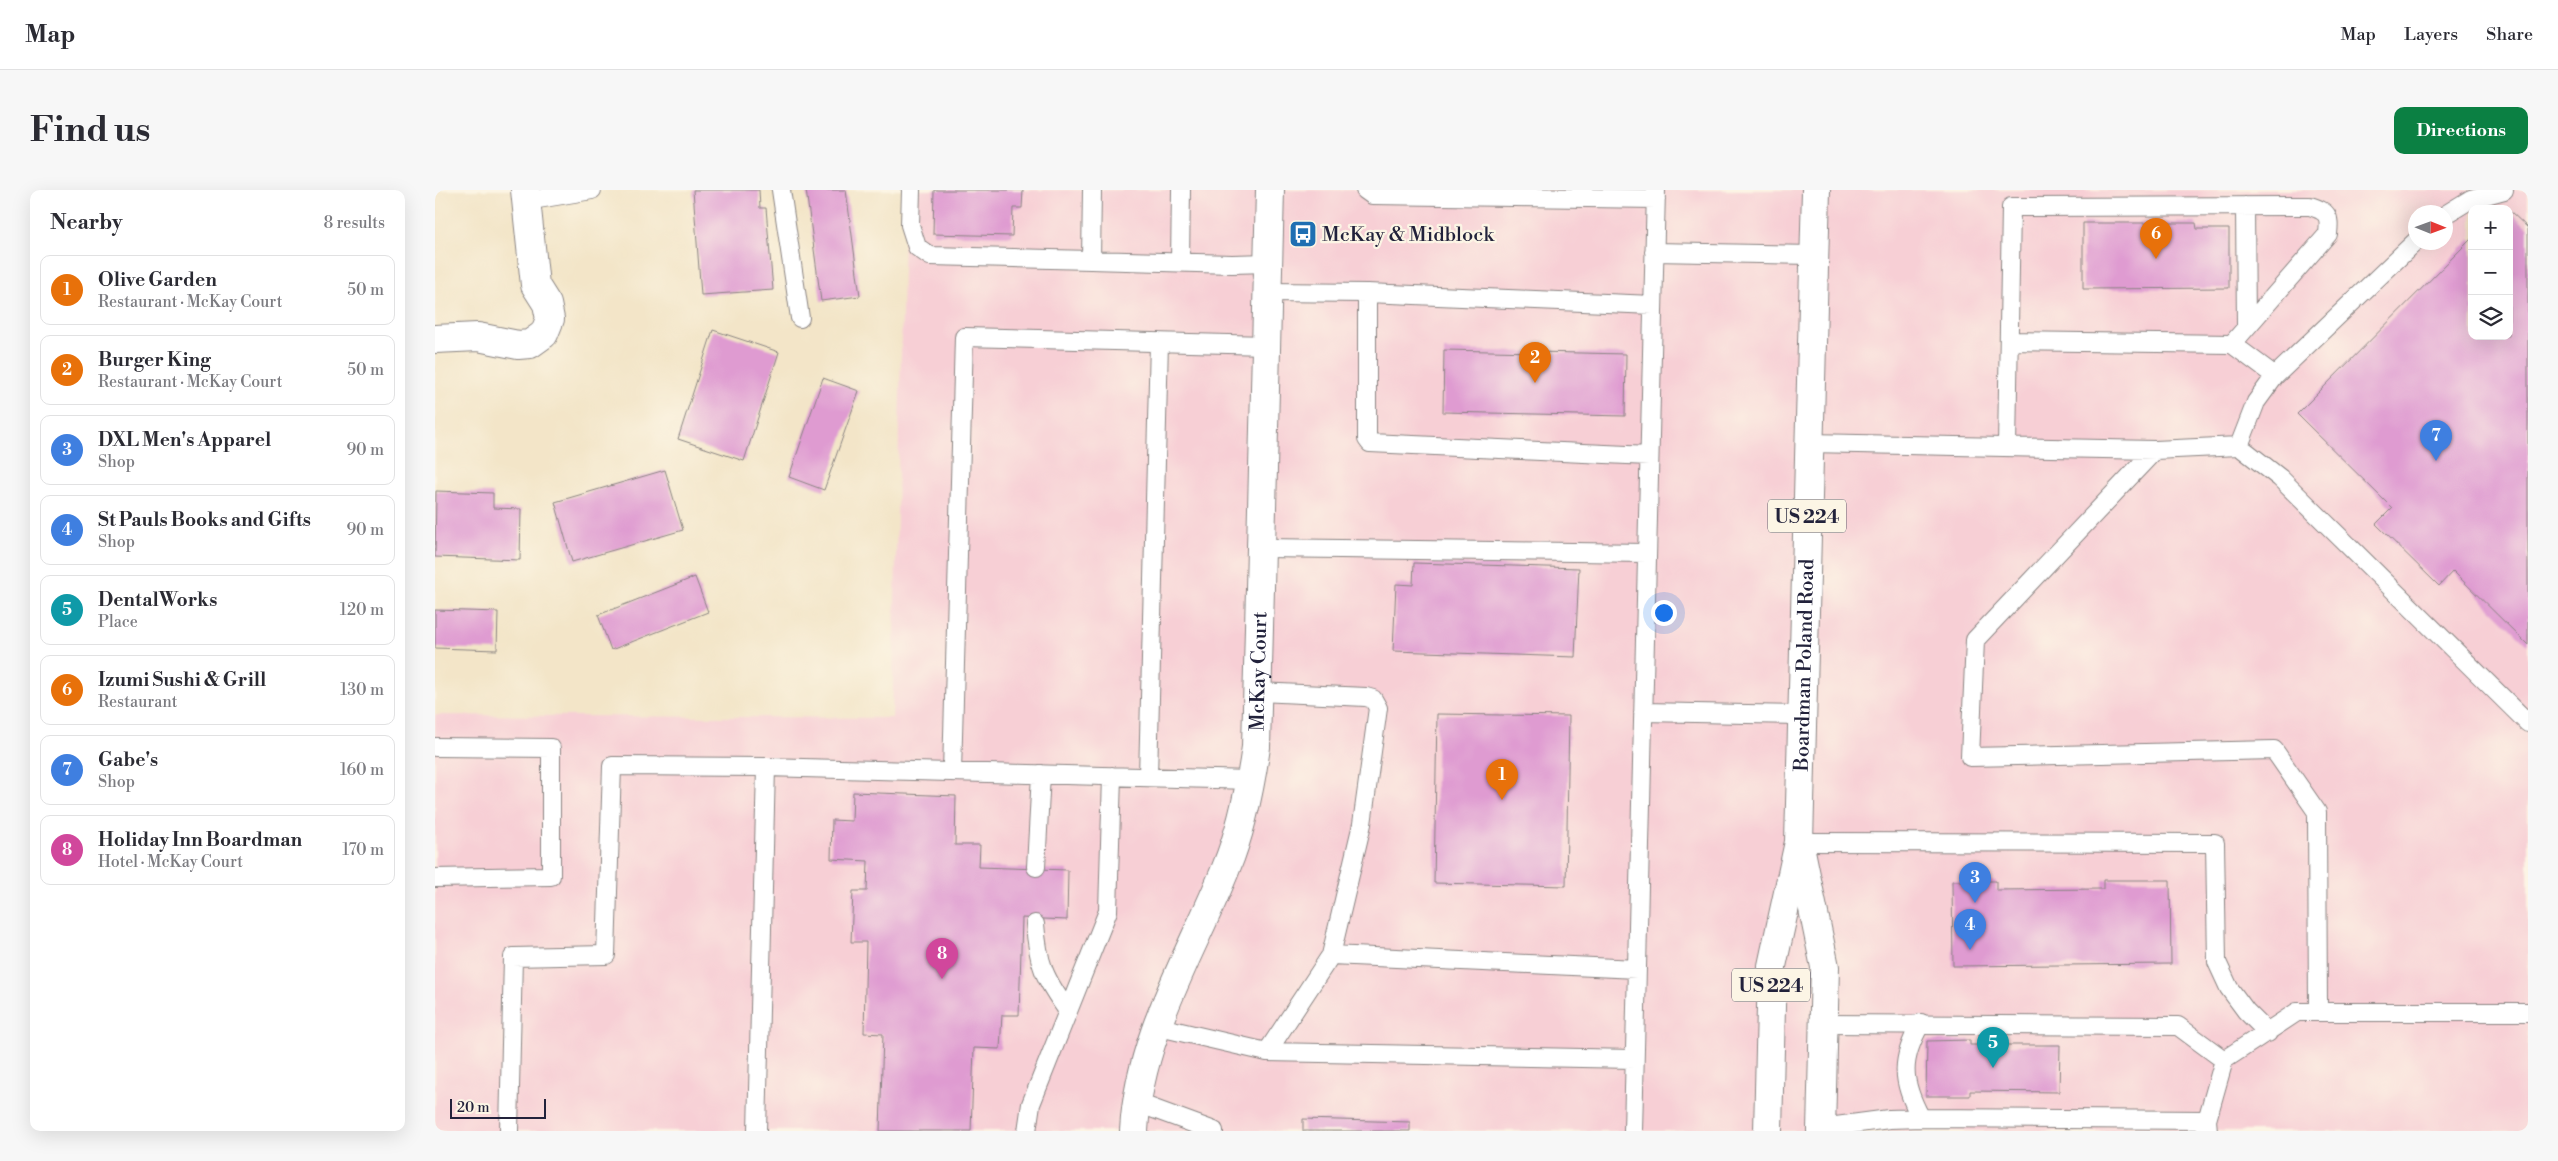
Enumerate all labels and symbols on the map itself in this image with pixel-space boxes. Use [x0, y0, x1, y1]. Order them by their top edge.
north arrow [2408, 205, 2453, 250]
pin: 6 [2140, 218, 2172, 259]
bus stop icon: McKay & Midblock [1288, 219, 1318, 249]
place label: McKay & Midblock [1322, 223, 1495, 248]
pin: 2 [1519, 342, 1551, 383]
pin: 7 [2420, 420, 2452, 461]
road number: US 224 [1768, 500, 1846, 532]
street label: Boardman Poland Road [1790, 558, 1820, 773]
your location [1651, 600, 1677, 626]
street label: McKay Court [1245, 611, 1273, 731]
pin: 1 [1486, 759, 1518, 800]
pin: 3 [1959, 862, 1991, 903]
pin: 4 [1954, 909, 1986, 950]
pin: 8 [926, 938, 958, 979]
road number: US 224 [1732, 968, 1810, 1002]
pin: 5 [1977, 1027, 2009, 1068]
scale bar [450, 1096, 546, 1119]

